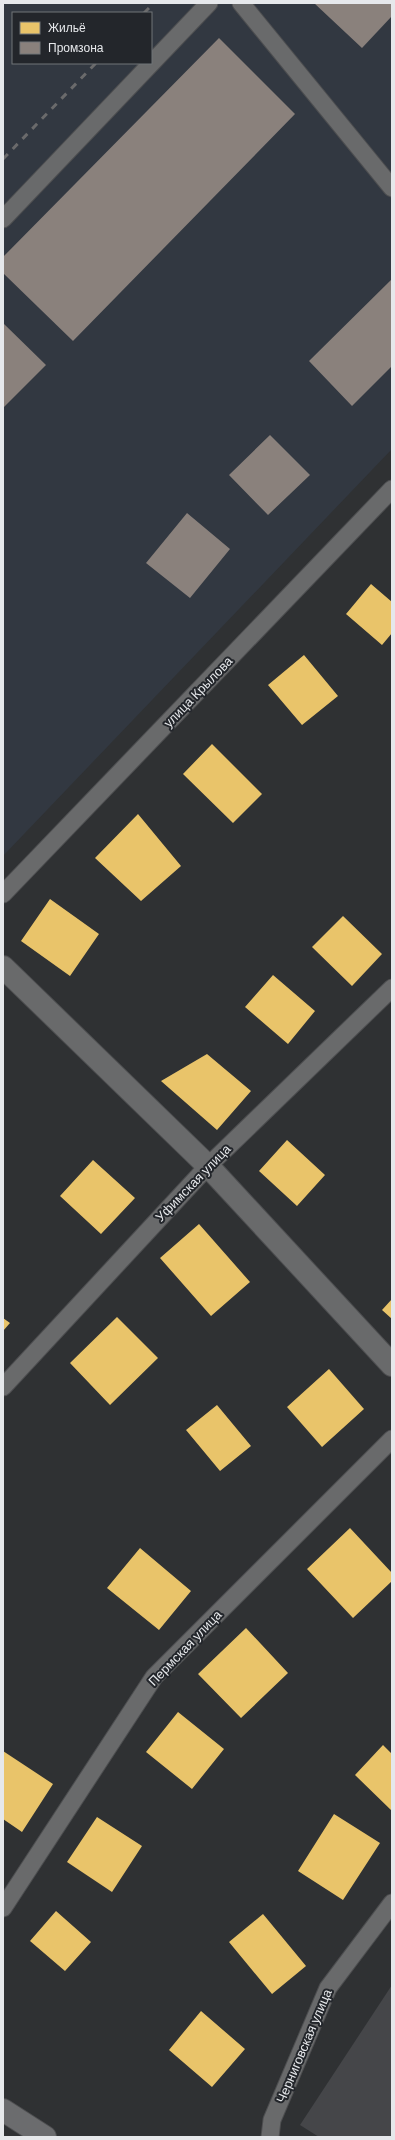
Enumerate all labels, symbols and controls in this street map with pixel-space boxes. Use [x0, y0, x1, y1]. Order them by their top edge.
legend [12, 12, 152, 64]
text: Жильё [48, 21, 86, 35]
text: Промзона [48, 41, 104, 55]
street label: улица Крылова [160, 653, 236, 730]
street label: Уфимская улица [152, 1141, 234, 1225]
street label: Пермская улица [145, 1607, 225, 1689]
street label: Черниговская улица [273, 1986, 335, 2105]

